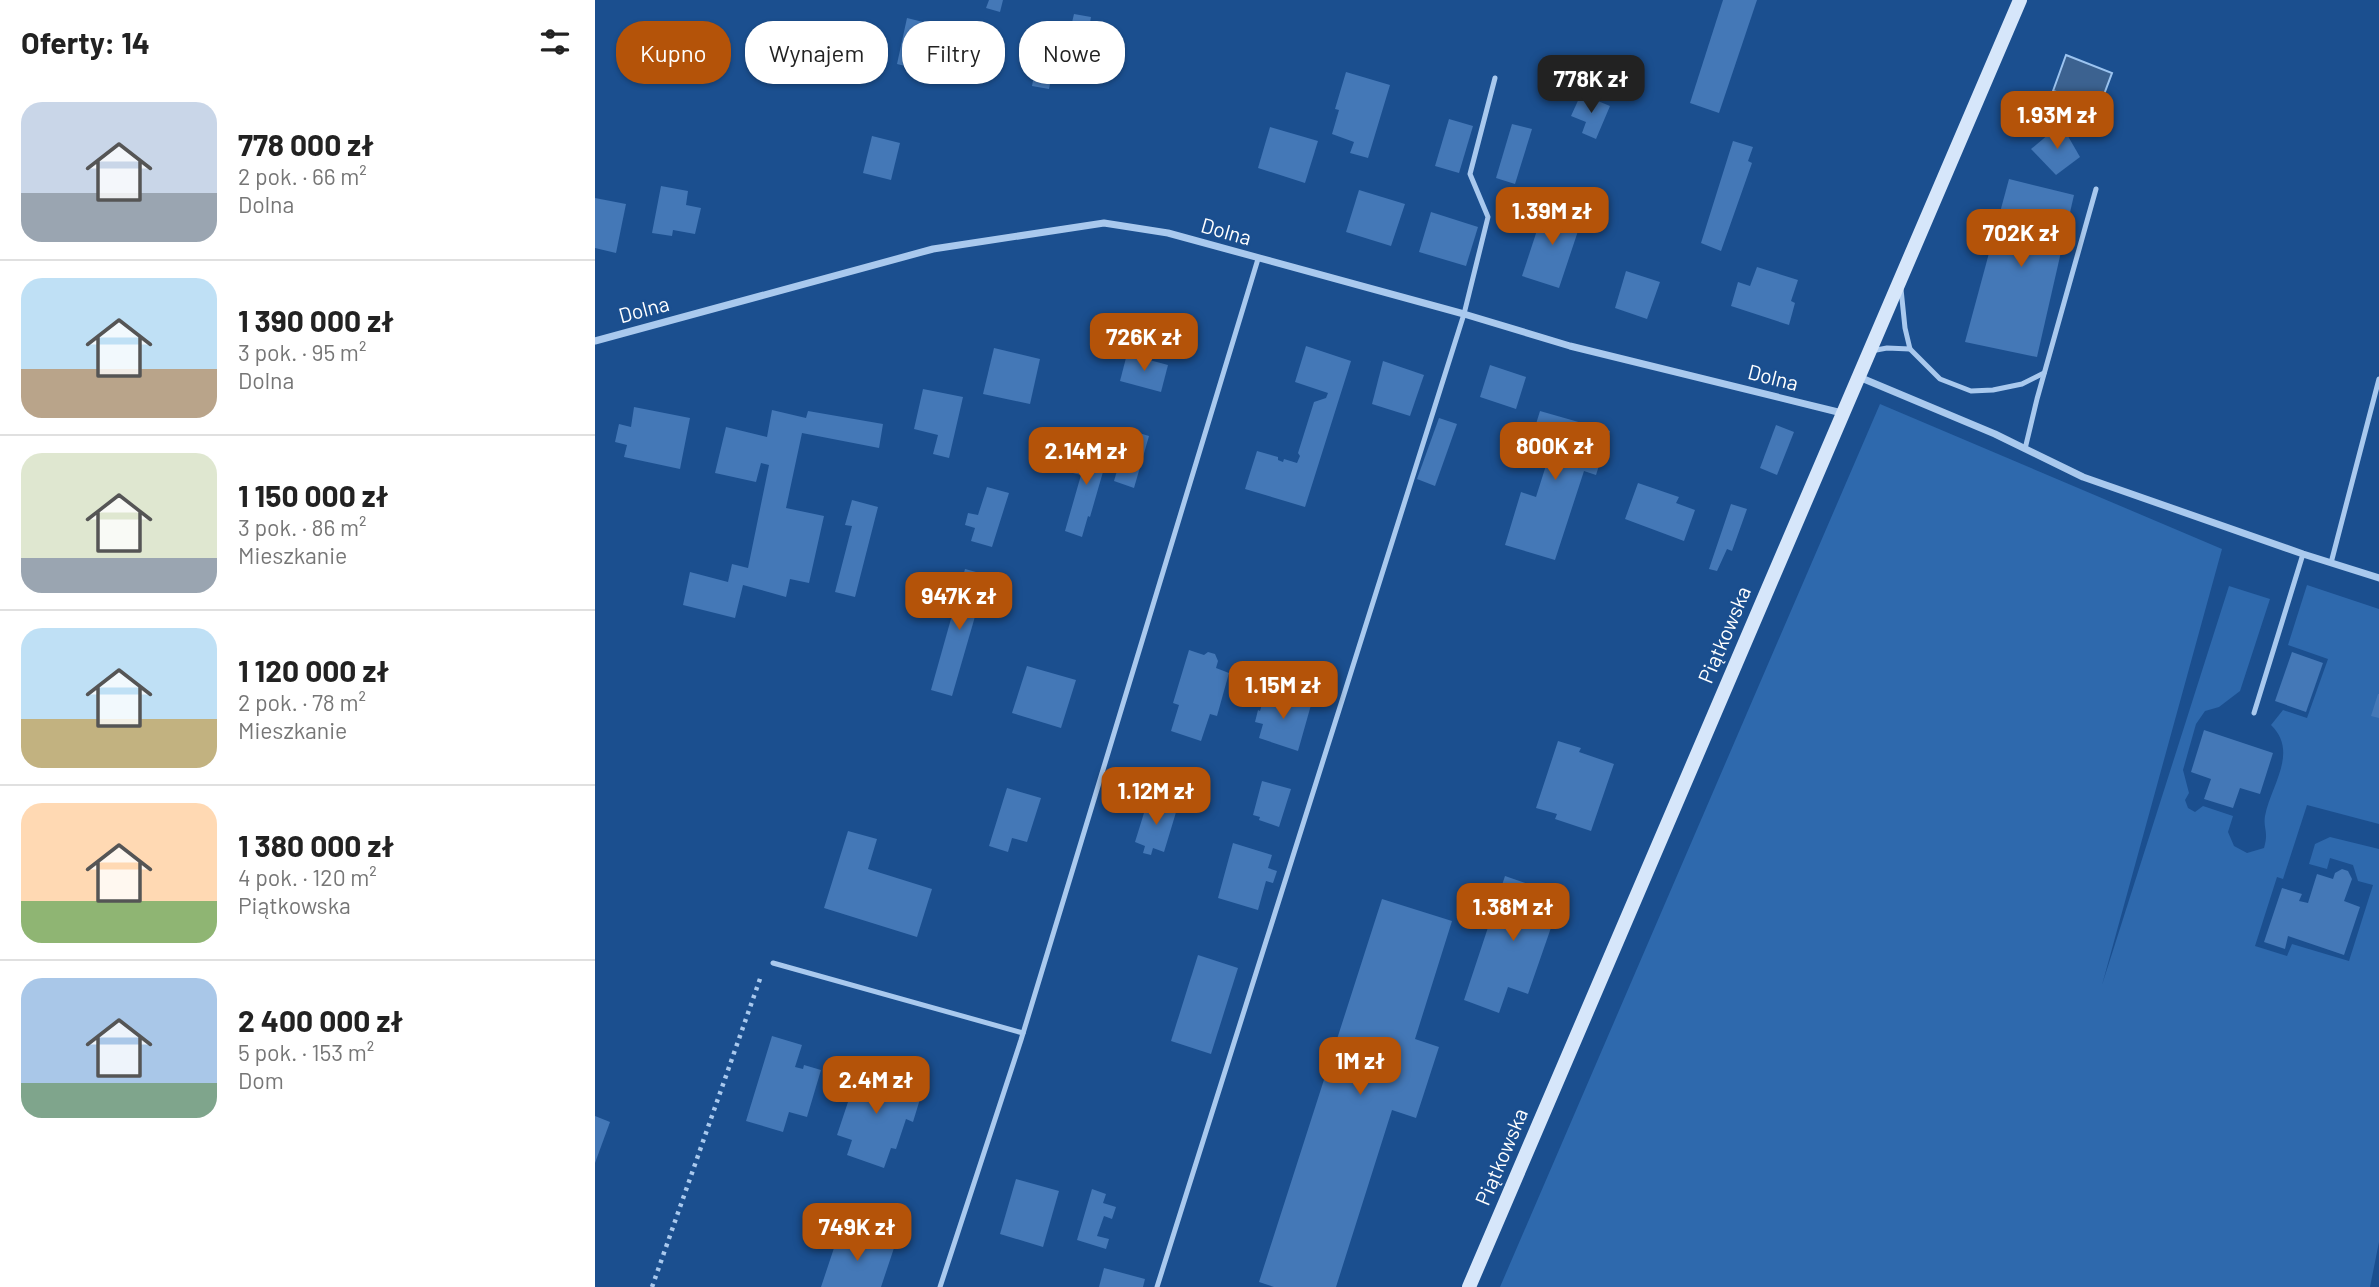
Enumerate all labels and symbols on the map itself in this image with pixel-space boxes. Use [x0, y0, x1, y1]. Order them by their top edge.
pin: 778K zł [1526, 55, 1656, 115]
pin: 1.93M zł [1985, 92, 2129, 151]
pin: 1.39M zł [1480, 188, 1624, 247]
pin: 702K zł [1956, 210, 2086, 269]
street label: Dolna [1198, 211, 1255, 250]
street label: Dolna [616, 290, 672, 327]
pin: 726K zł [1079, 314, 1209, 373]
street label: Dolna [1745, 358, 1801, 395]
pin: 800K zł [1490, 422, 1620, 482]
pin: 2.14M zł [1014, 428, 1158, 487]
pin: 947K zł [894, 572, 1024, 632]
street label: Piątkowska [1692, 582, 1755, 687]
pin: 1.15M zł [1211, 662, 1355, 721]
pin: 1.12M zł [1084, 768, 1228, 827]
pin: 1.38M zł [1441, 884, 1585, 943]
pin: 1M zł [1311, 1038, 1409, 1097]
pin: 2.4M zł [811, 1056, 941, 1116]
street label: Piątkowska [1469, 1104, 1532, 1209]
pin: 749K zł [792, 1204, 922, 1263]

